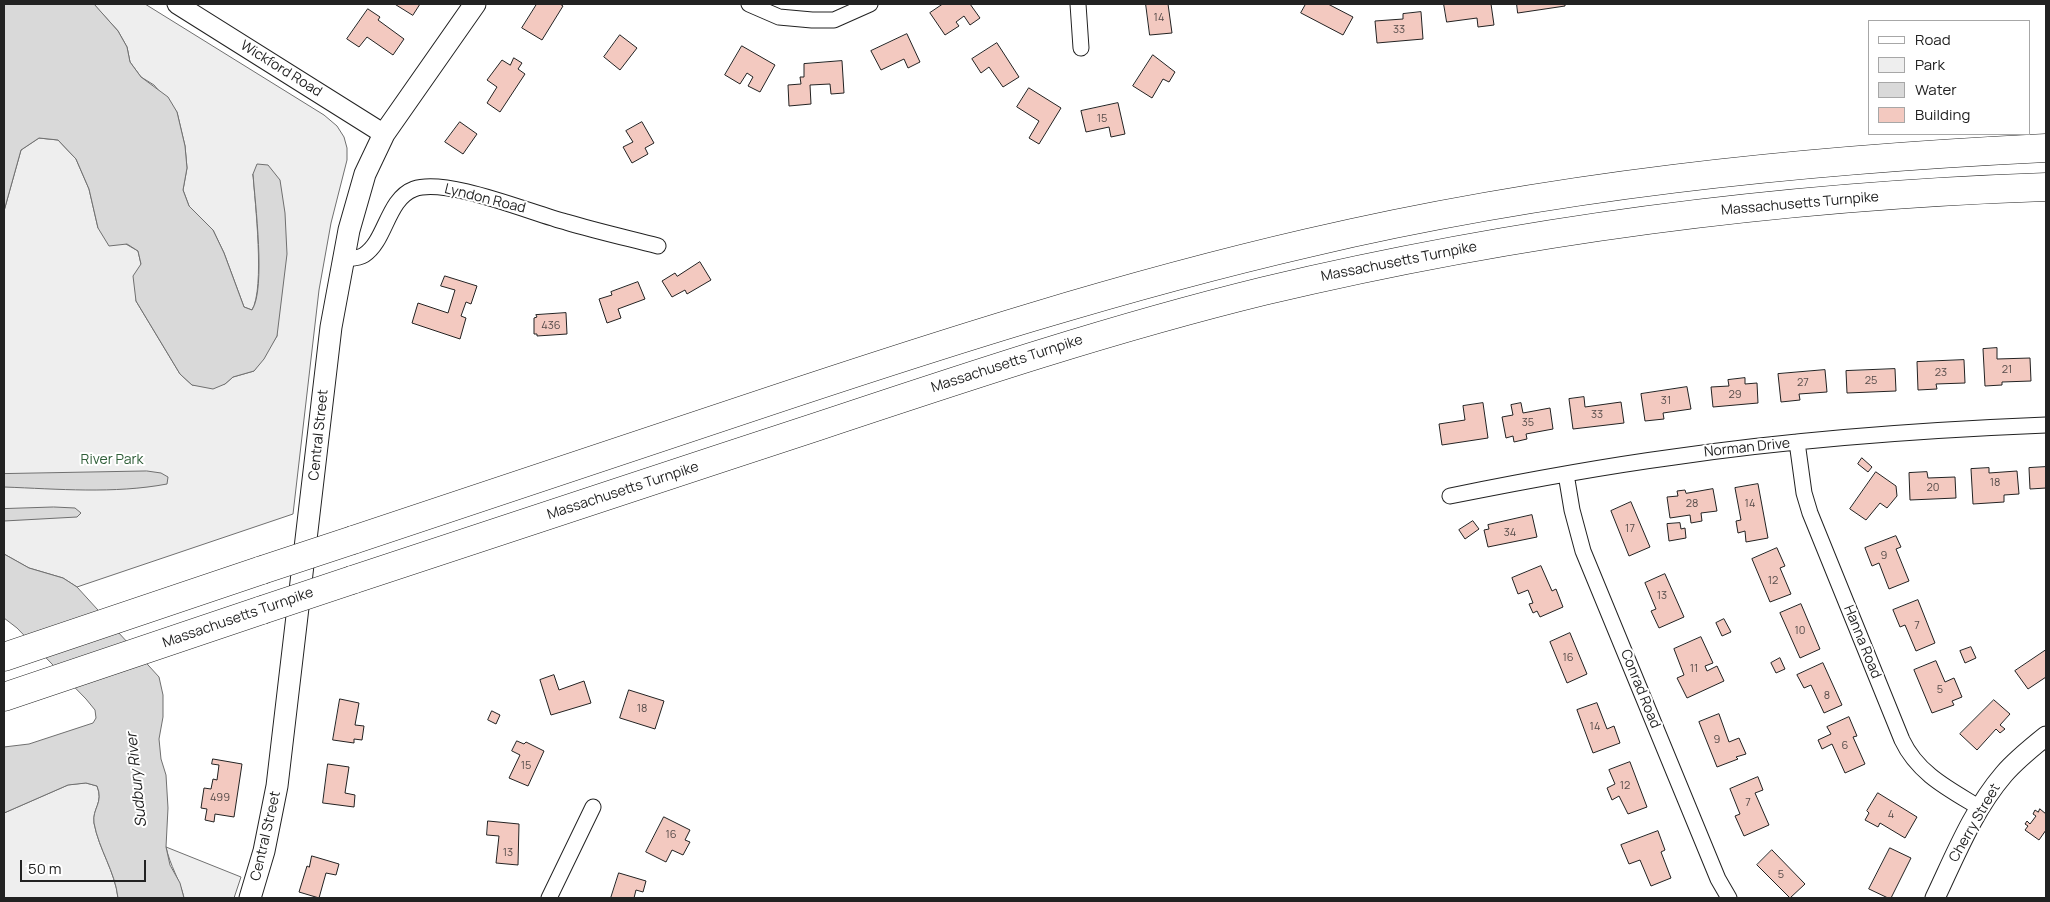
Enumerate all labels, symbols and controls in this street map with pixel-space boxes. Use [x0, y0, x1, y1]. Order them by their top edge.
house number: 14 [1154, 11, 1164, 25]
legend [1868, 20, 2030, 135]
house number: 33 [1393, 23, 1405, 37]
text: Road [1915, 29, 1951, 50]
street label: Wickford Road [237, 37, 325, 101]
text: Park [1915, 54, 1945, 75]
text: Water [1915, 79, 1957, 100]
text: Building [1915, 104, 1970, 125]
house number: 15 [1097, 112, 1107, 126]
street label: Lyndon Road [443, 181, 527, 217]
street label: Massachusetts Turnpike [1720, 189, 1880, 219]
street label: Massachusetts Turnpike [1320, 239, 1478, 285]
house number: 436 [541, 319, 561, 333]
street label: Massachusetts Turnpike [929, 332, 1085, 396]
house number: 21 [2002, 363, 2012, 377]
house number: 23 [1935, 366, 1947, 380]
house number: 25 [1865, 374, 1877, 388]
house number: 27 [1797, 376, 1809, 390]
house number: 29 [1728, 388, 1742, 402]
street label: Central Street [306, 389, 332, 481]
house number: 31 [1661, 394, 1671, 408]
house number: 33 [1591, 408, 1603, 422]
house number: 35 [1522, 416, 1534, 430]
street label: Norman Drive [1703, 435, 1791, 461]
park label: River Park [81, 452, 143, 468]
street label: Massachusetts Turnpike [545, 459, 701, 523]
house number: 18 [1990, 476, 2000, 490]
house number: 20 [1927, 481, 1939, 495]
house number: 28 [1686, 497, 1698, 511]
house number: 14 [1745, 497, 1755, 511]
house number: 17 [1625, 522, 1635, 536]
house number: 34 [1504, 526, 1516, 540]
house number: 9 [1881, 549, 1887, 563]
house number: 12 [1768, 574, 1778, 588]
street label: Massachusetts Turnpike [160, 584, 316, 652]
house number: 13 [1657, 589, 1667, 603]
street label: Hanna Road [1840, 603, 1884, 681]
house number: 7 [1914, 619, 1920, 633]
house number: 10 [1795, 624, 1805, 638]
street label: Conrad Road [1617, 647, 1663, 731]
house number: 16 [1562, 651, 1574, 665]
house number: 11 [1690, 662, 1698, 676]
house number: 5 [1937, 683, 1943, 697]
house number: 8 [1824, 689, 1830, 703]
house number: 18 [637, 702, 647, 716]
house number: 14 [1590, 720, 1600, 734]
water label: Sudbury River [123, 732, 151, 828]
house number: 9 [1714, 733, 1720, 747]
house number: 6 [1842, 739, 1848, 753]
house number: 15 [521, 759, 531, 773]
house number: 12 [1620, 779, 1630, 793]
street label: Cherry Street [1946, 781, 2004, 865]
street label: Central Street [248, 789, 284, 883]
house number: 499 [210, 791, 230, 805]
house number: 7 [1745, 796, 1751, 810]
house number: 4 [1888, 808, 1894, 822]
house number: 16 [665, 828, 677, 842]
house number: 13 [503, 846, 513, 860]
scale bar [22, 850, 149, 882]
text: 50 m [28, 858, 62, 879]
house number: 5 [1778, 868, 1784, 882]

